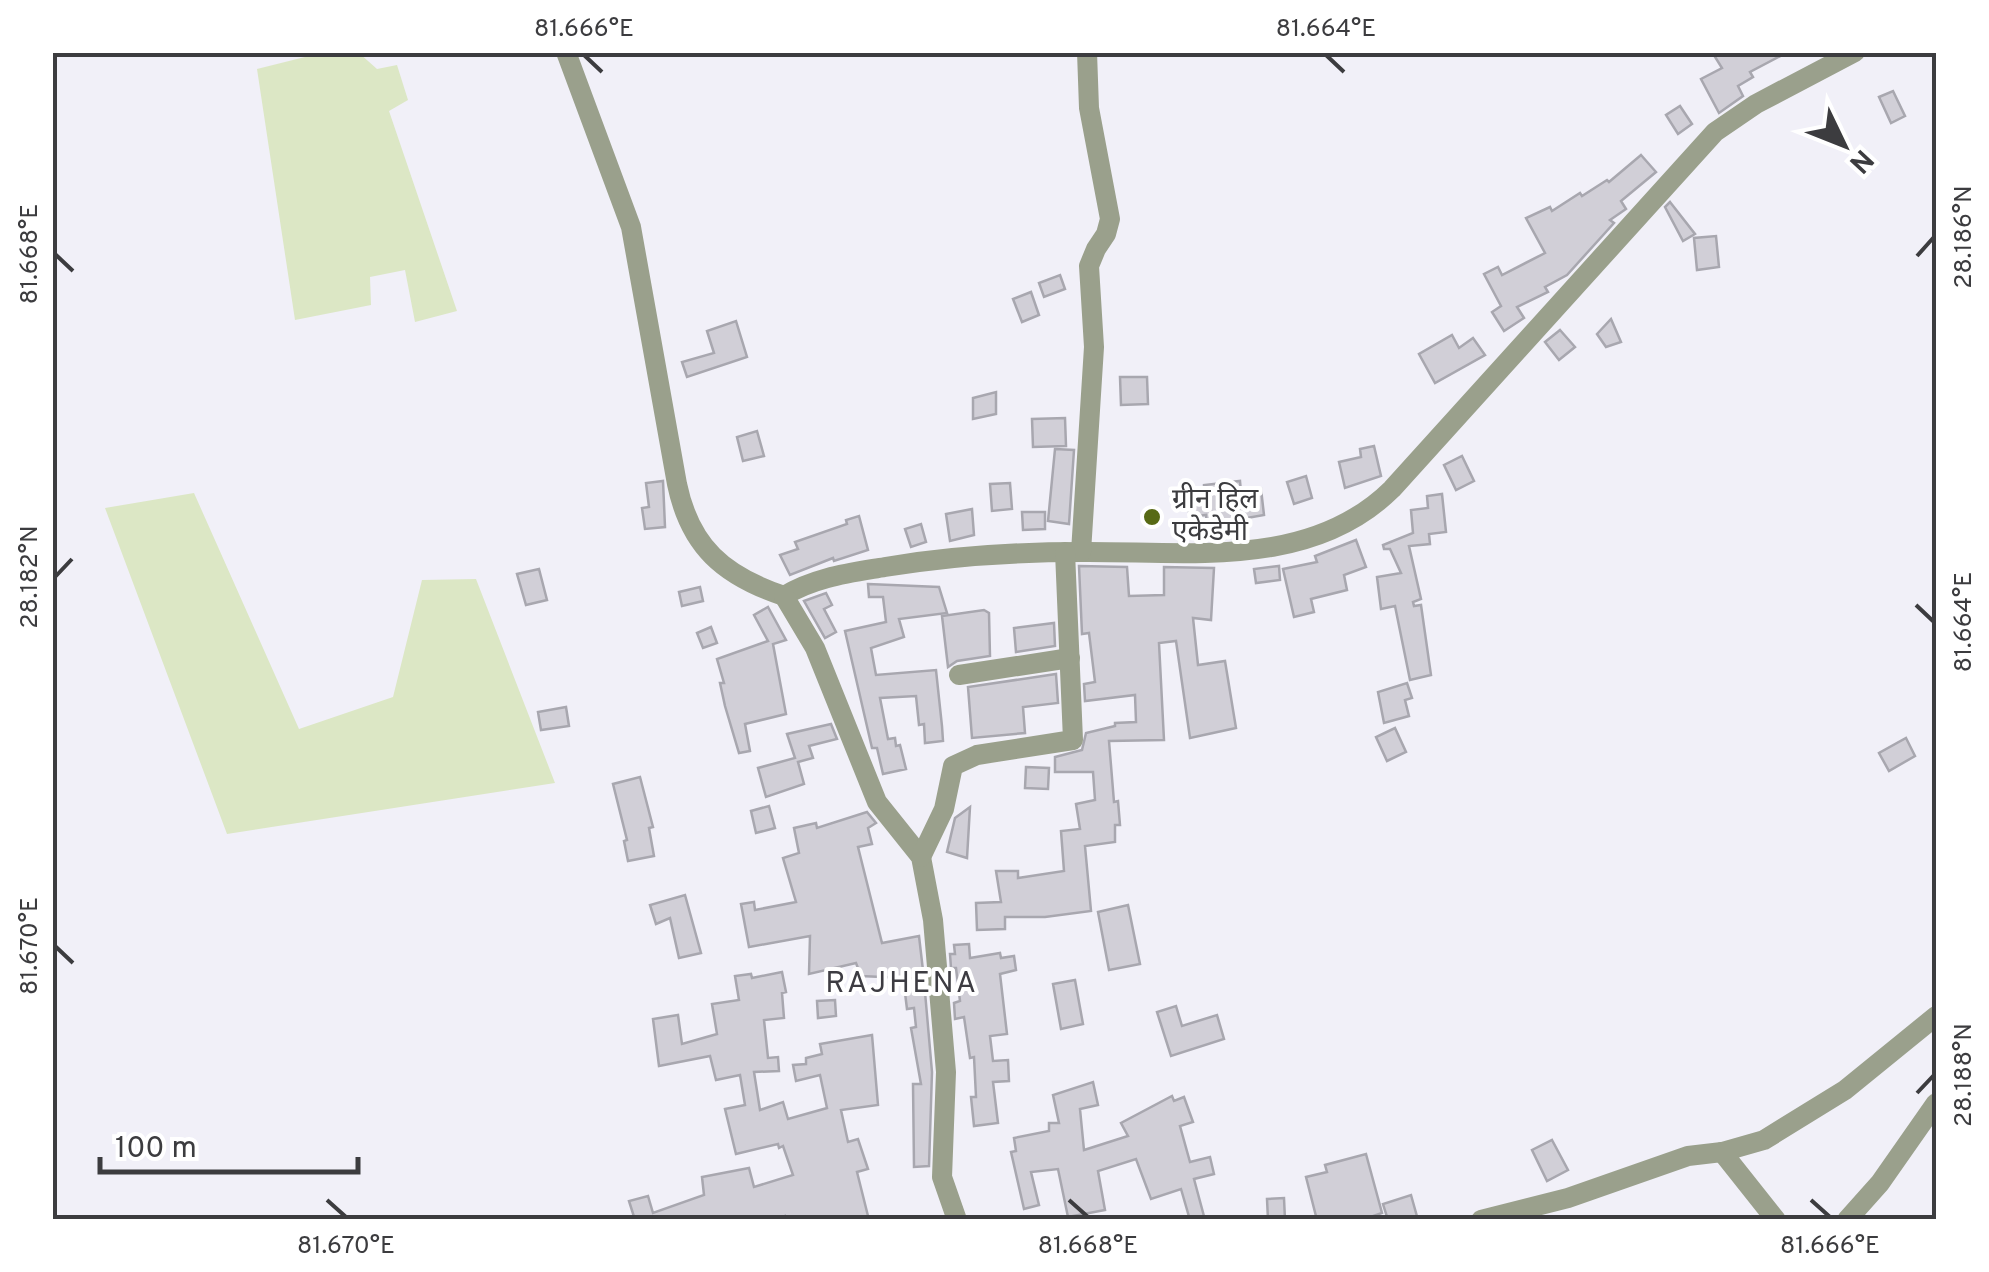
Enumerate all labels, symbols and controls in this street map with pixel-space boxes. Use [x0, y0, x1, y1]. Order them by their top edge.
text: 81.666°E [534, 14, 634, 46]
text: 81.664°E [1276, 14, 1376, 46]
north arrow [1794, 95, 1894, 195]
text: N [1840, 140, 1880, 180]
text: 28.186°N [1949, 185, 1981, 289]
text: 81.668°E [15, 204, 47, 304]
place label: ग्रीन हिल एकेडेमी [1172, 482, 1259, 551]
marker: ग्रीन हिल एकेडेमी [1141, 506, 1163, 528]
text: 28.182°N [15, 525, 47, 629]
text: 81.664°E [1949, 572, 1981, 672]
text: 81.670°E [15, 897, 47, 995]
district label: RAJHENA [825, 966, 979, 1003]
text: 28.188°N [1949, 1023, 1981, 1127]
scale bar [100, 1112, 358, 1174]
text: 100 m [115, 1131, 197, 1168]
text: 81.670°E [297, 1231, 395, 1263]
text: 81.668°E [1038, 1231, 1138, 1263]
text: 81.666°E [1780, 1231, 1880, 1263]

